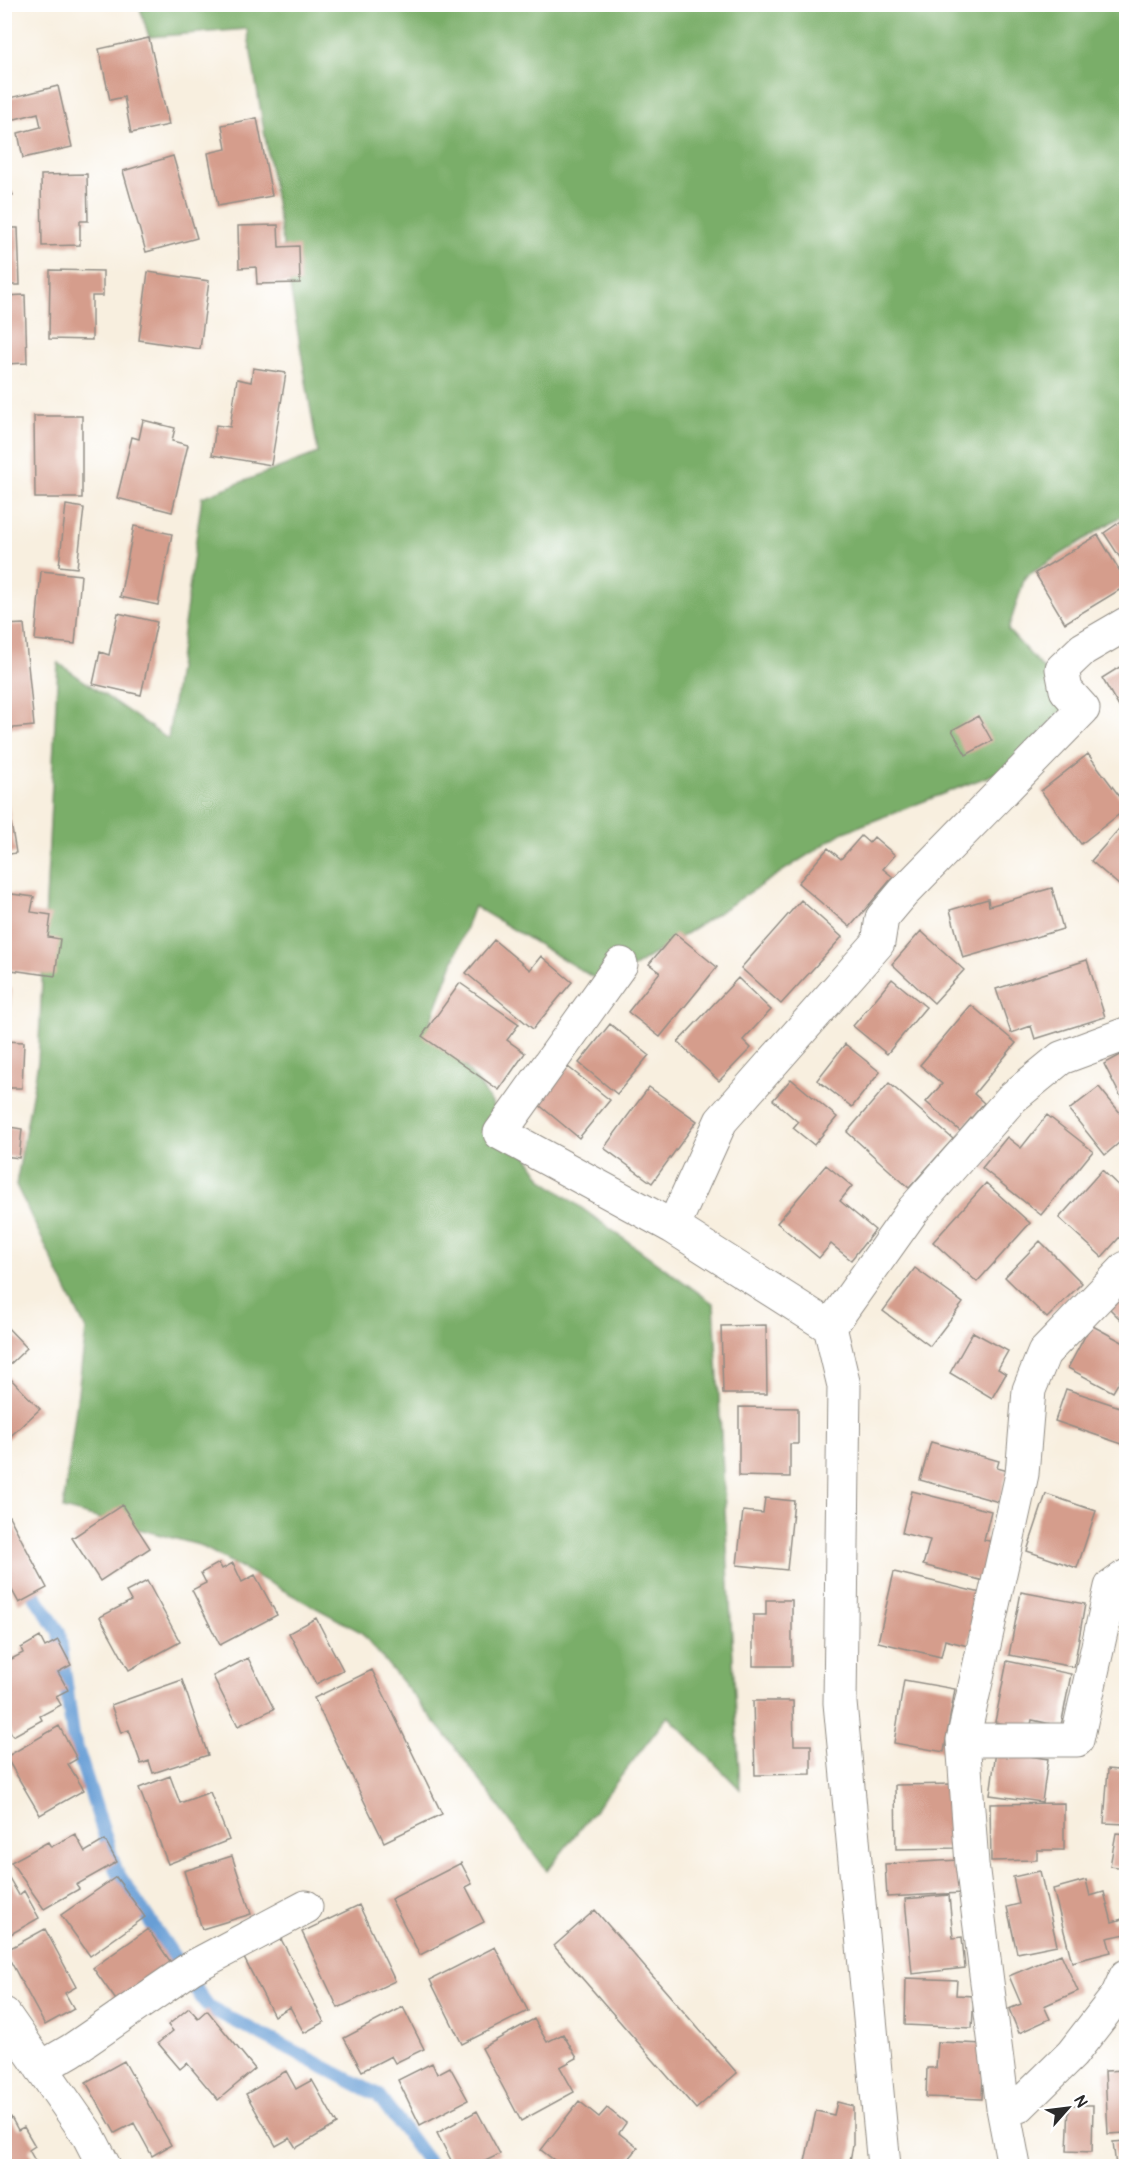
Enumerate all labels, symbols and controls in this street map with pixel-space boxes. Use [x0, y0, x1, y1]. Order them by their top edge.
north arrow [1038, 2078, 1098, 2138]
text: N [1069, 2092, 1092, 2111]

